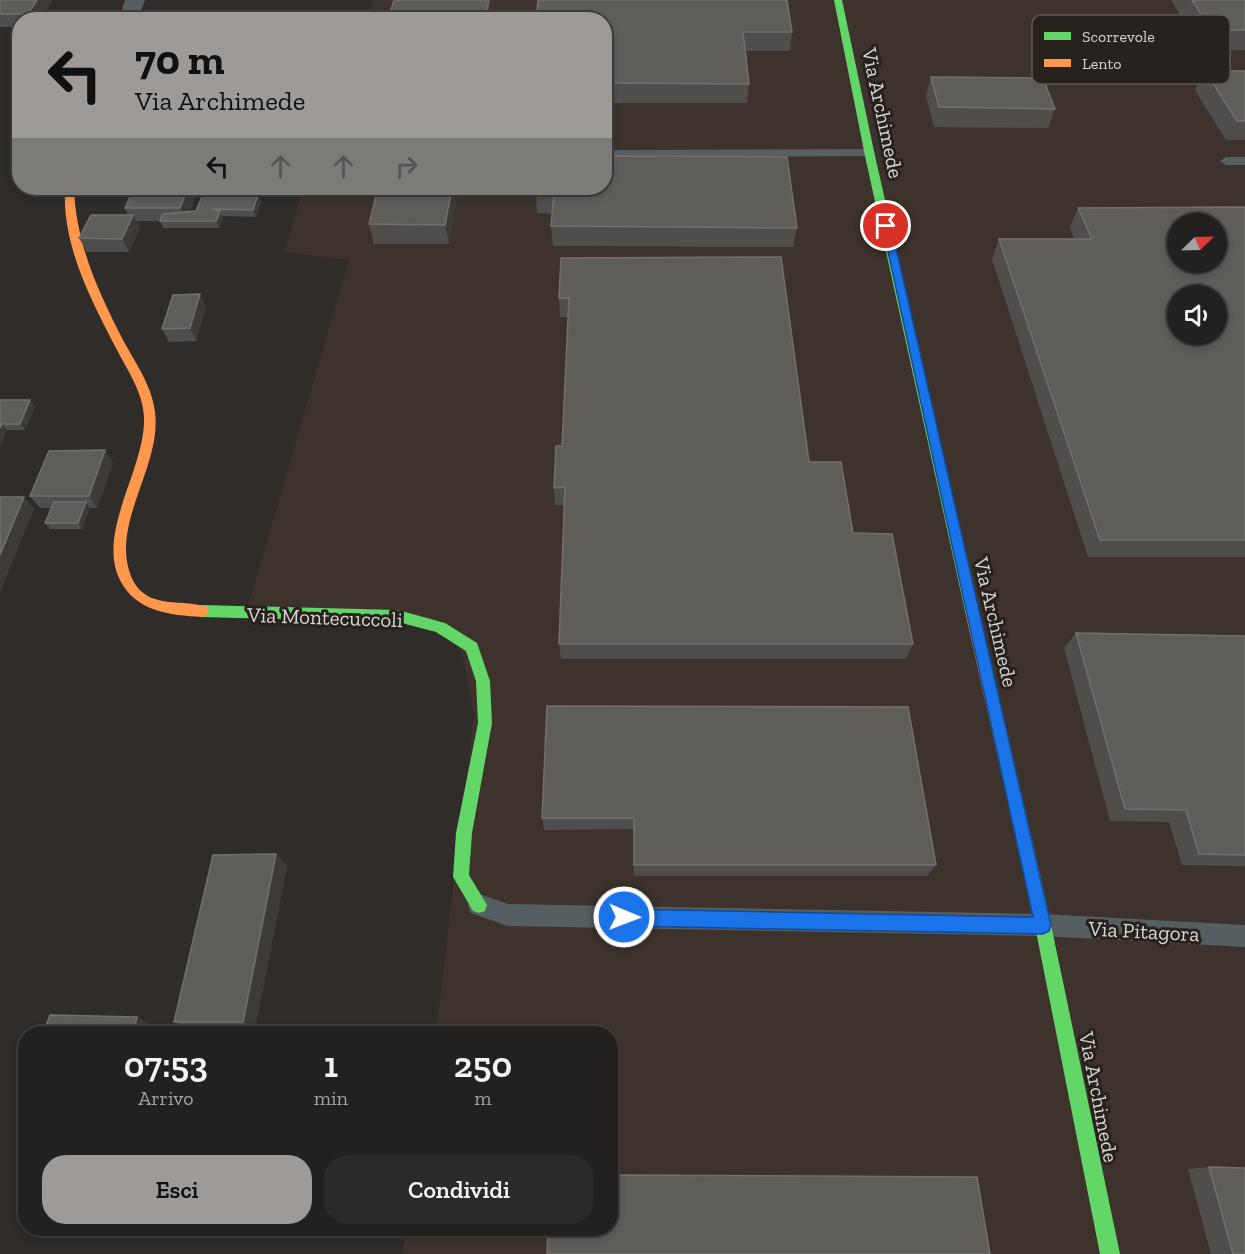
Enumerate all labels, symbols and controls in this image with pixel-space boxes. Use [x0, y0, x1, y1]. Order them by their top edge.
legend [1032, 15, 1230, 84]
text: Scorrevole [1082, 27, 1155, 46]
text: 70 m [135, 34, 225, 85]
icon: left [36, 36, 114, 114]
street label: Via Archimede [857, 45, 909, 181]
text: Lento [1082, 54, 1122, 73]
text: Via Archimede [135, 85, 305, 117]
icon: left [201, 150, 234, 183]
icon: ahead [264, 150, 297, 183]
icon: ahead [327, 150, 360, 183]
icon: right [390, 150, 423, 183]
pin [860, 200, 911, 251]
icon: arrive [869, 209, 902, 242]
north arrow [1167, 213, 1227, 273]
map controls [1167, 213, 1227, 345]
button: sound [1167, 285, 1227, 345]
street label: Via Archimede [969, 554, 1023, 689]
street label: Via Montecuccoli [246, 602, 403, 632]
position arrow [592, 885, 656, 949]
street label: Via Pitagora [1087, 916, 1200, 946]
street label: Via Archimede [1074, 1029, 1124, 1165]
text: 07:53 [124, 1043, 208, 1086]
text: 1 [324, 1043, 338, 1086]
text: 250 [454, 1043, 512, 1086]
text: Arrivo [138, 1086, 193, 1110]
text: min [314, 1086, 348, 1110]
text: m [474, 1086, 492, 1110]
button: Esci [42, 1155, 312, 1224]
button: Condividi [324, 1155, 594, 1224]

